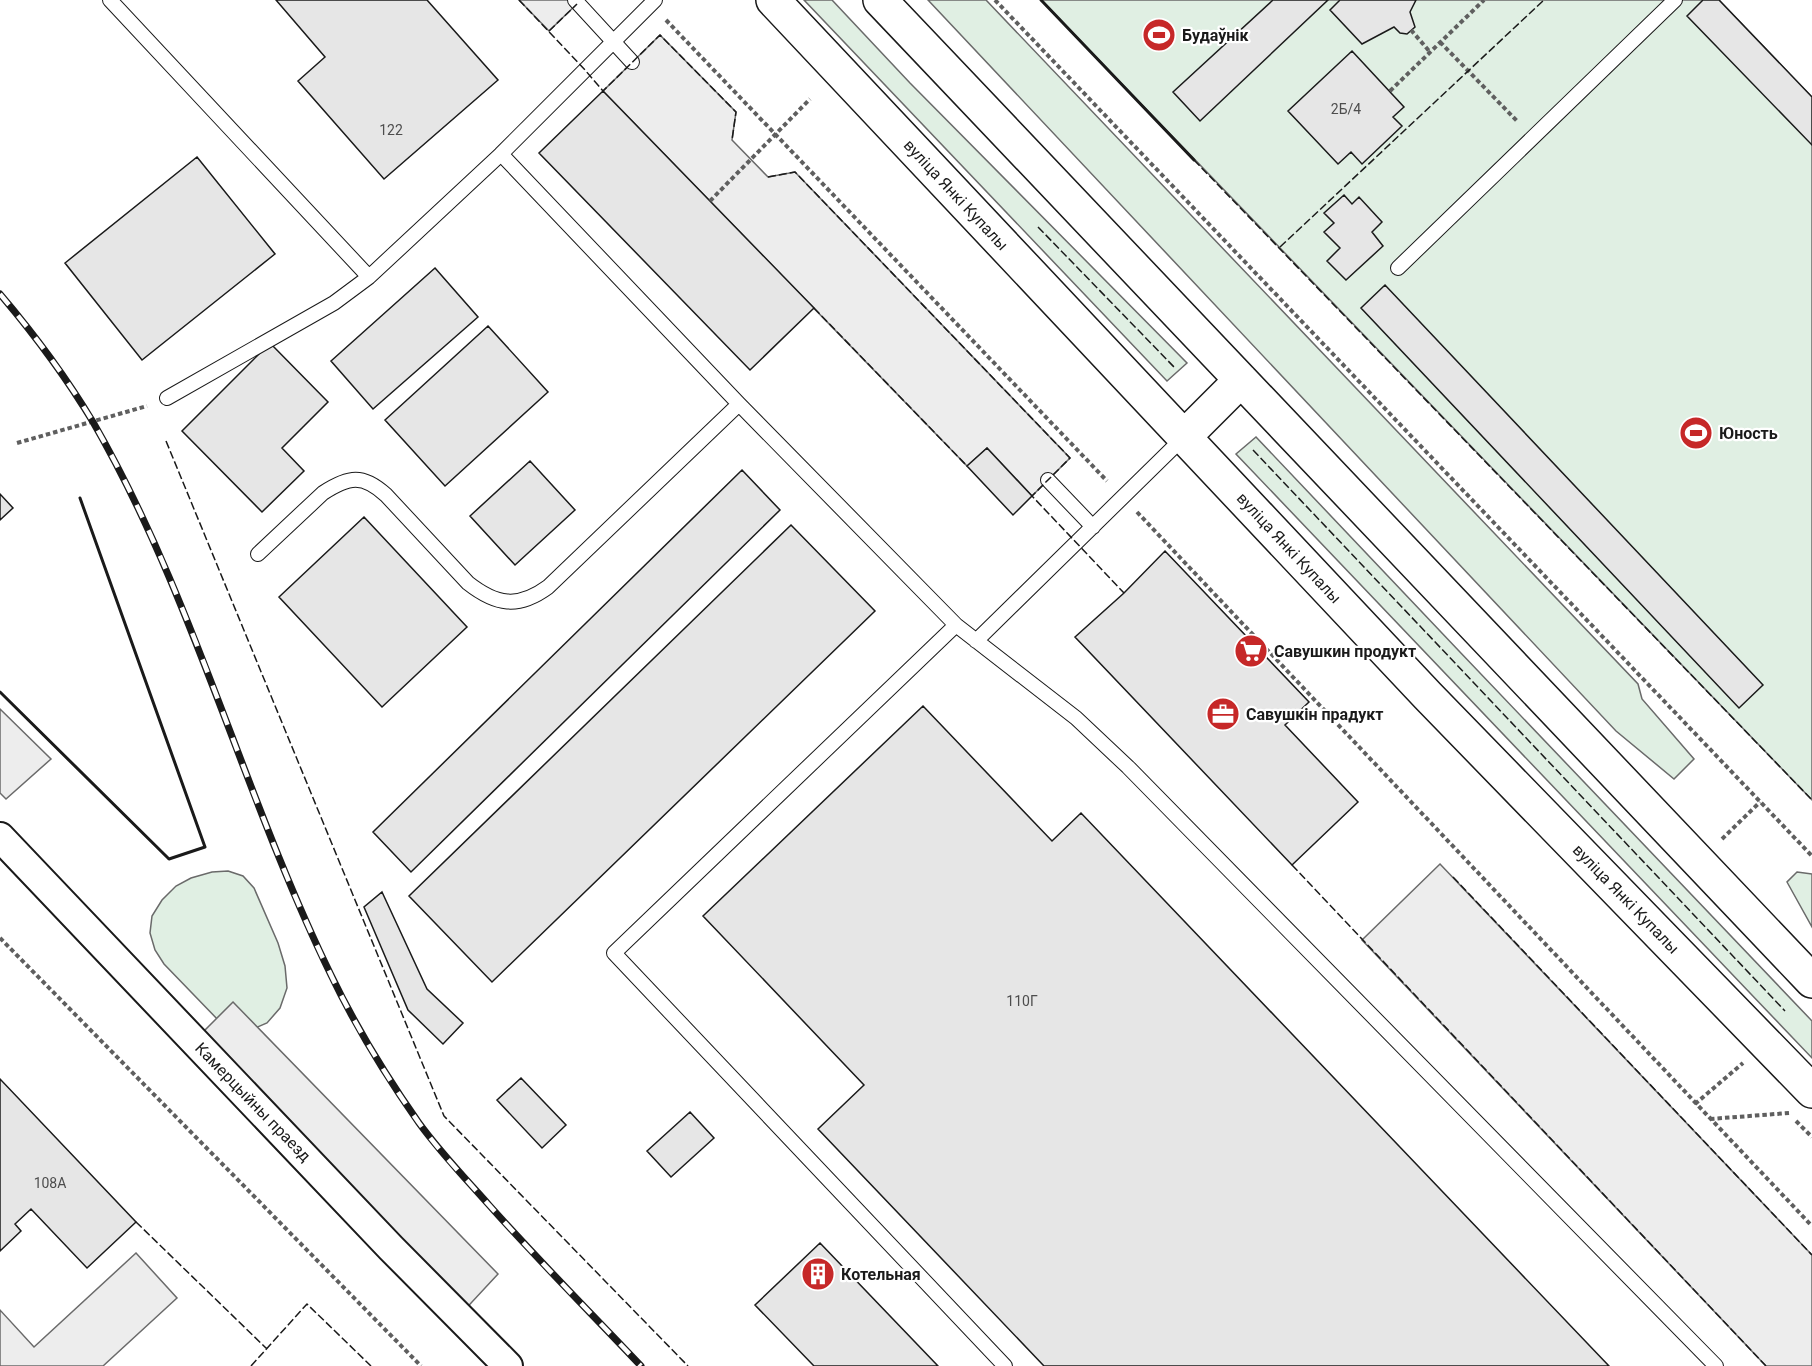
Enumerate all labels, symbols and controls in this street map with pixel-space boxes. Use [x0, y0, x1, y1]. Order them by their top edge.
sports icon: Будаўнік [1141, 17, 1177, 53]
place label: Будаўнік [1182, 26, 1250, 45]
house number: 2Б/4 [1331, 101, 1361, 117]
house number: 122 [379, 122, 403, 138]
street label: вуліца Янкі Купалы [900, 136, 1012, 254]
sports icon: Юность [1678, 415, 1714, 451]
place label: Юность [1719, 424, 1778, 443]
street label: вуліца Янкі Купалы [1233, 489, 1345, 607]
supermarket icon: Савушкин продукт [1233, 633, 1269, 669]
place label: Савушкин продукт [1274, 642, 1416, 661]
office icon: Савушкін прадукт [1205, 696, 1241, 732]
place label: Савушкін прадукт [1246, 705, 1383, 724]
street label: вуліца Янкі Купалы [1569, 840, 1683, 958]
house number: 110Г [1006, 993, 1038, 1009]
street label: Камерцыйны праезд [191, 1038, 315, 1166]
house number: 108А [34, 1175, 66, 1191]
building icon: Котельная [800, 1256, 836, 1292]
place label: Котельная [841, 1265, 921, 1284]

